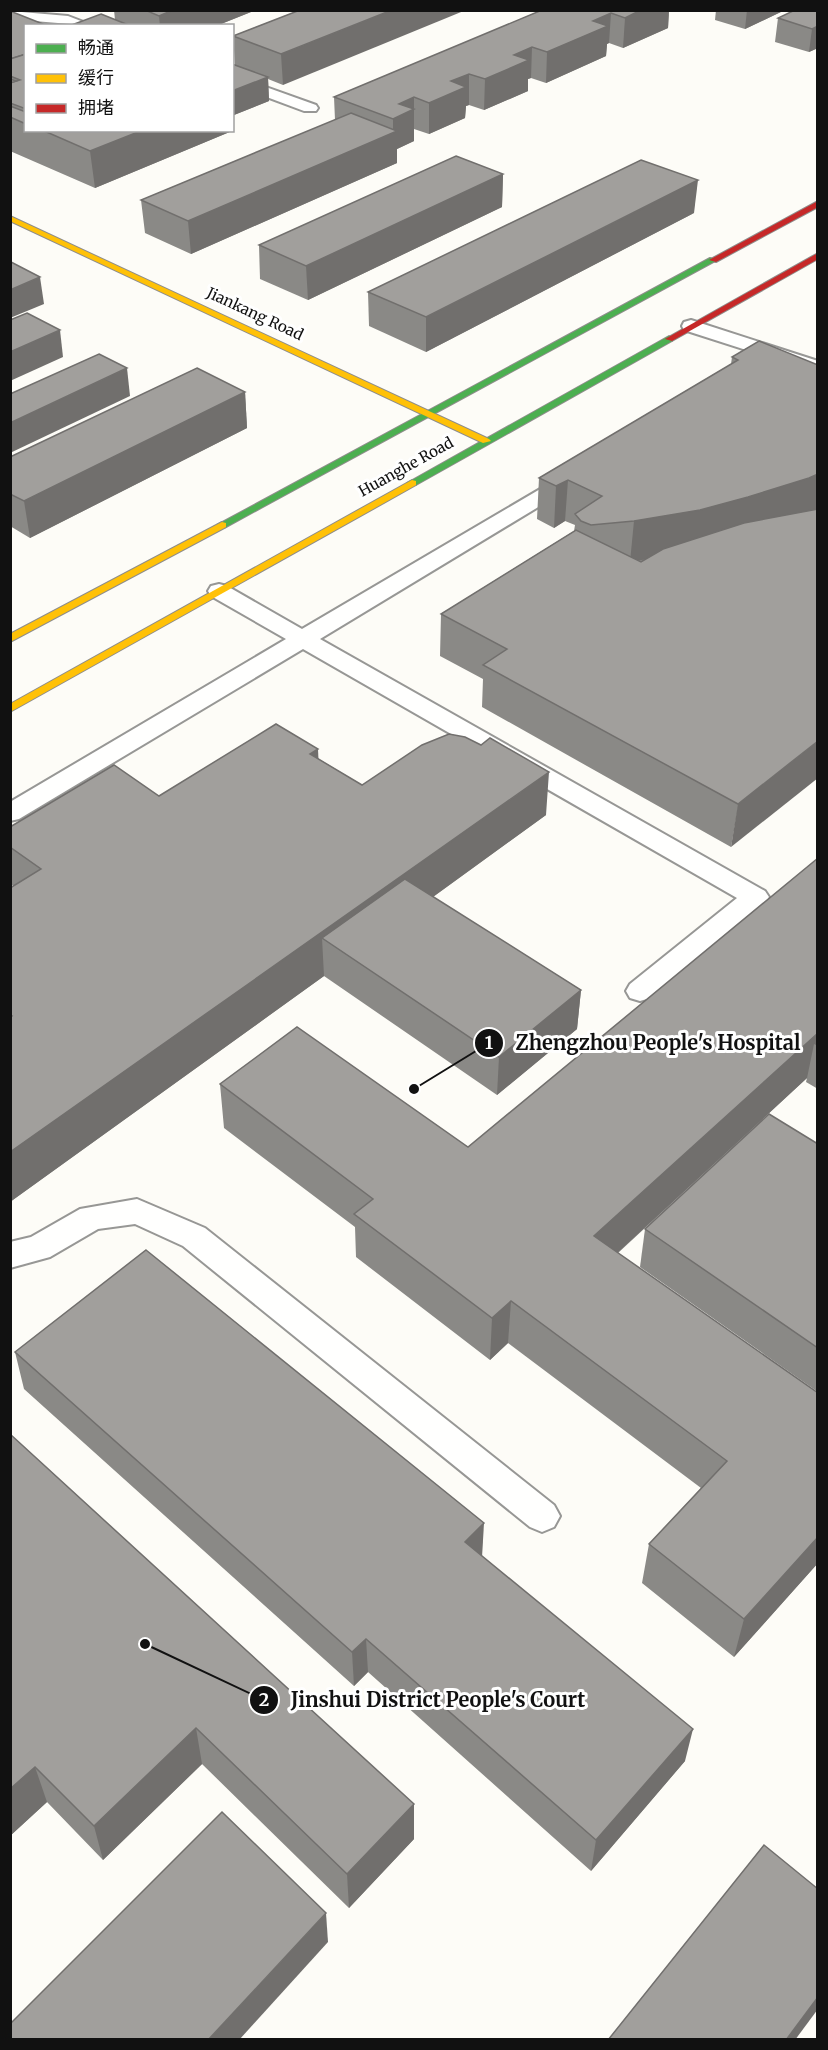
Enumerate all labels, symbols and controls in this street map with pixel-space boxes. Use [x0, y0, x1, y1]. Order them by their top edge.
legend [24, 24, 234, 132]
text: 畅通 [78, 36, 114, 59]
text: 缓行 [78, 66, 114, 89]
text: 拥堵 [78, 96, 114, 119]
street label: Jiankang Road [203, 282, 306, 344]
street label: Huanghe Road [355, 433, 457, 500]
callout: Zhengzhou People's Hospital [474, 1024, 813, 1062]
text: Zhengzhou People's Hospital [516, 1030, 801, 1055]
text: 1 [485, 1031, 493, 1054]
callout: Jinshui District People's Court [249, 1681, 597, 1719]
text: Jinshui District People's Court [290, 1687, 585, 1712]
text: 2 [259, 1688, 269, 1711]

